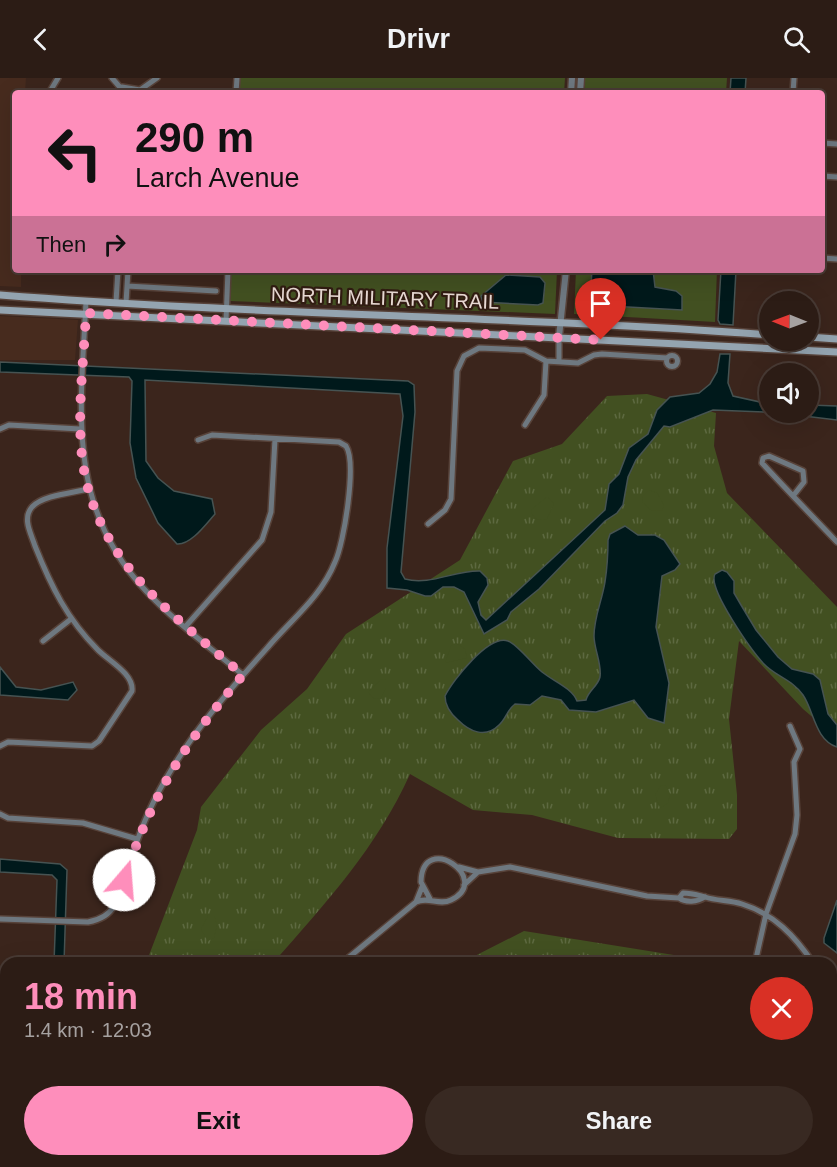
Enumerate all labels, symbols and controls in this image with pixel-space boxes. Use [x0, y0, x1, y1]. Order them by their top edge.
icon: back [24, 23, 57, 56]
icon: search [780, 23, 813, 56]
text: Drivr [387, 24, 450, 54]
icon: left [36, 114, 114, 192]
text: 290 m [135, 114, 254, 161]
text: Larch Avenue [135, 163, 300, 193]
icon: right [98, 228, 131, 261]
text: Then [36, 232, 86, 257]
pin [575, 278, 626, 340]
street label: NORTH MILITARY TRAIL [271, 283, 499, 313]
icon: arrive [584, 287, 617, 320]
north arrow [759, 291, 819, 351]
map controls [759, 291, 819, 423]
button: sound [759, 363, 819, 423]
position arrow [92, 848, 156, 912]
text: 18 min [24, 976, 138, 1017]
button: close [750, 977, 813, 1040]
text: 1.4 km · 12:03 [24, 1019, 152, 1041]
button: Exit [24, 1086, 413, 1155]
button: Share [425, 1086, 813, 1155]

